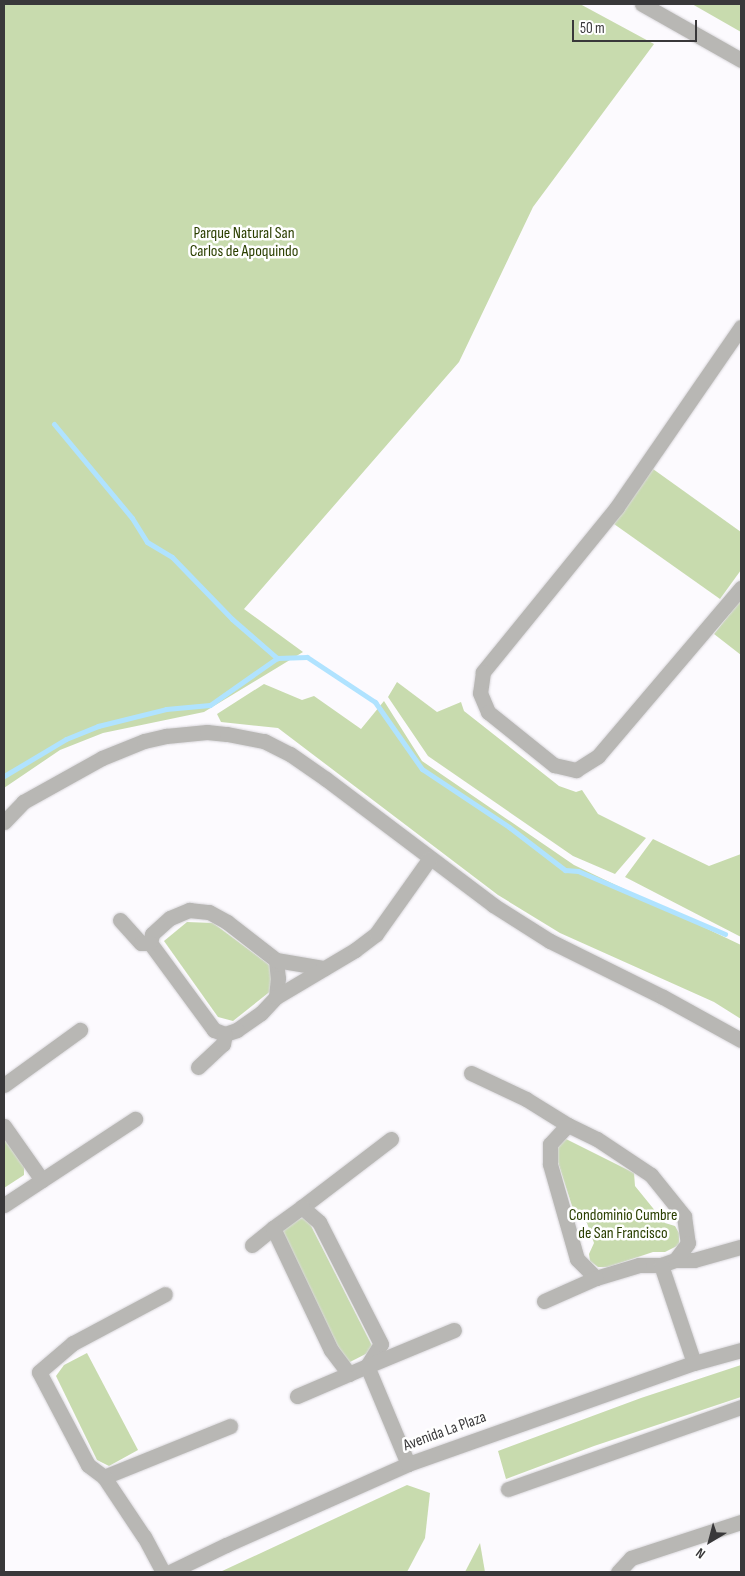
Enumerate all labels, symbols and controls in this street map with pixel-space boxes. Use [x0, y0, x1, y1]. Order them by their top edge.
scale bar [575, 10, 700, 42]
text: 50 m [580, 19, 605, 38]
park label: Parque Natural San Carlos de Apoquindo [190, 224, 298, 262]
park label: Condominio Cumbre de San Francisco [569, 1206, 677, 1244]
street label: Avenida La Plaza [401, 1408, 489, 1456]
north arrow [685, 1516, 735, 1566]
text: N [693, 1544, 709, 1562]

